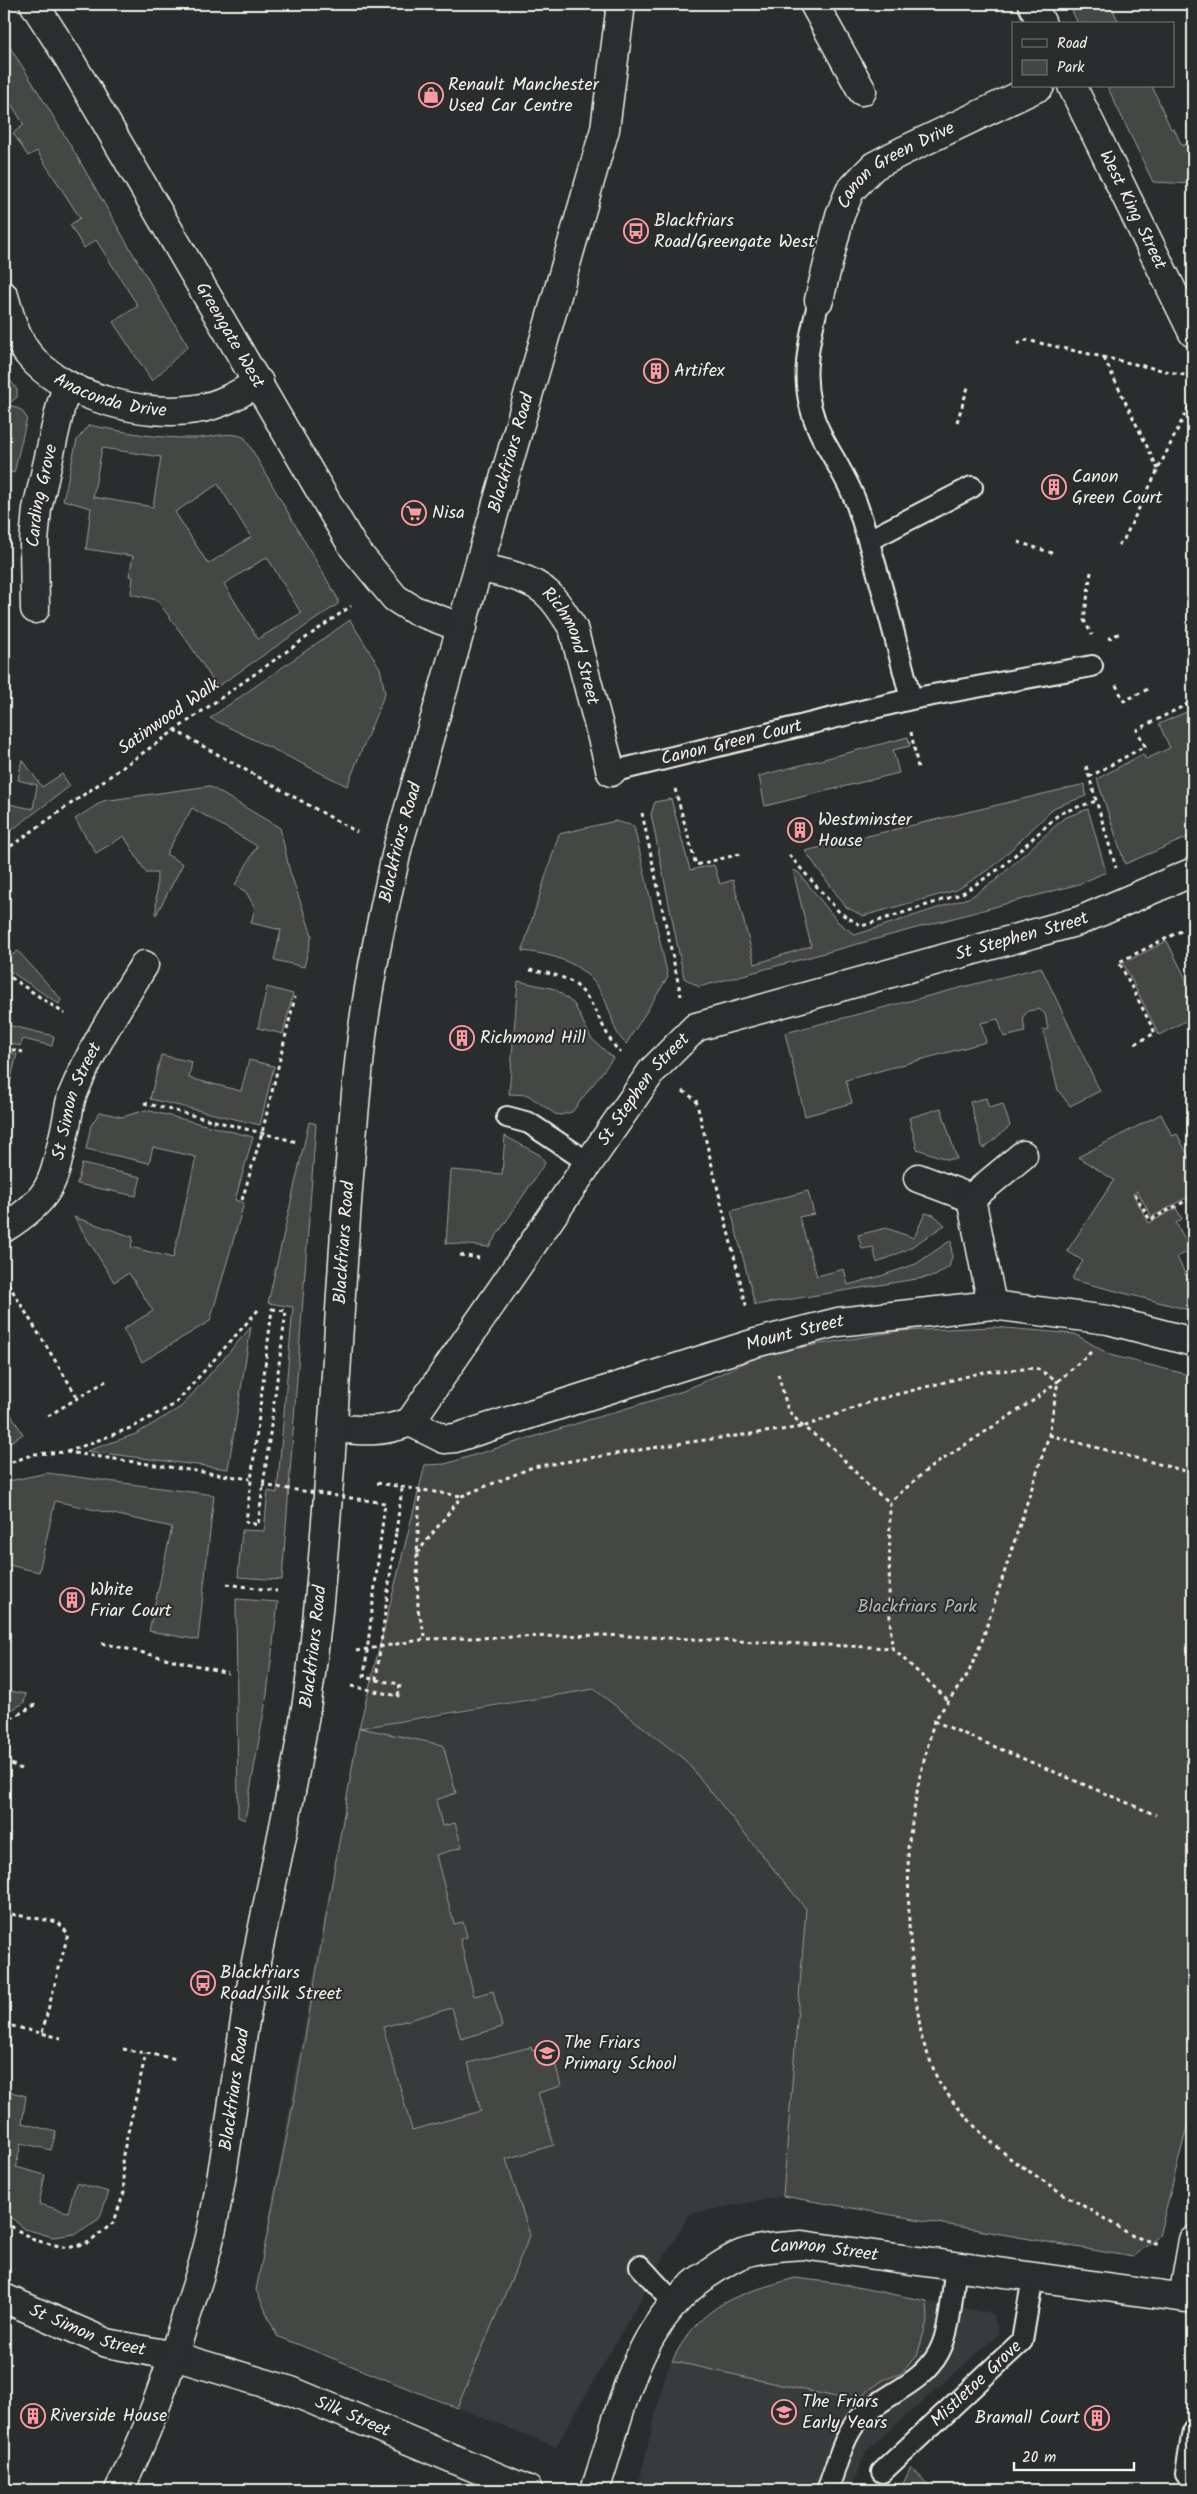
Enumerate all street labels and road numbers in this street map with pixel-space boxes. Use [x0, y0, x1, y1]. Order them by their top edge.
street label: Canon Green Drive [830, 114, 960, 213]
street label: West King Street [1091, 145, 1175, 276]
street label: Greengate West [187, 277, 273, 395]
street label: Anaconda Drive [48, 365, 167, 425]
street label: Blackfriars Road [480, 389, 543, 516]
street label: Carding Grove [19, 441, 66, 548]
street label: Richmond Street [535, 580, 607, 709]
street label: Satinwood Walk [112, 671, 226, 763]
street label: Canon Green Court [658, 711, 806, 774]
street label: Blackfriars Road [371, 778, 430, 905]
street label: St Stephen Street [952, 904, 1094, 969]
street label: St Stephen Street [590, 1025, 698, 1152]
street label: St Simon Street [44, 1036, 110, 1163]
street label: Blackfriars Road [326, 1179, 363, 1305]
street label: Mount Street [742, 1307, 846, 1360]
street label: Blackfriars Road [292, 1583, 335, 1710]
street label: Blackfriars Road [212, 2025, 258, 2153]
street label: Cannon Street [769, 2230, 881, 2270]
street label: St Simon Street [24, 2296, 149, 2365]
street label: Mistletoe Grove [924, 2333, 1029, 2434]
street label: Silk Street [310, 2388, 396, 2446]

